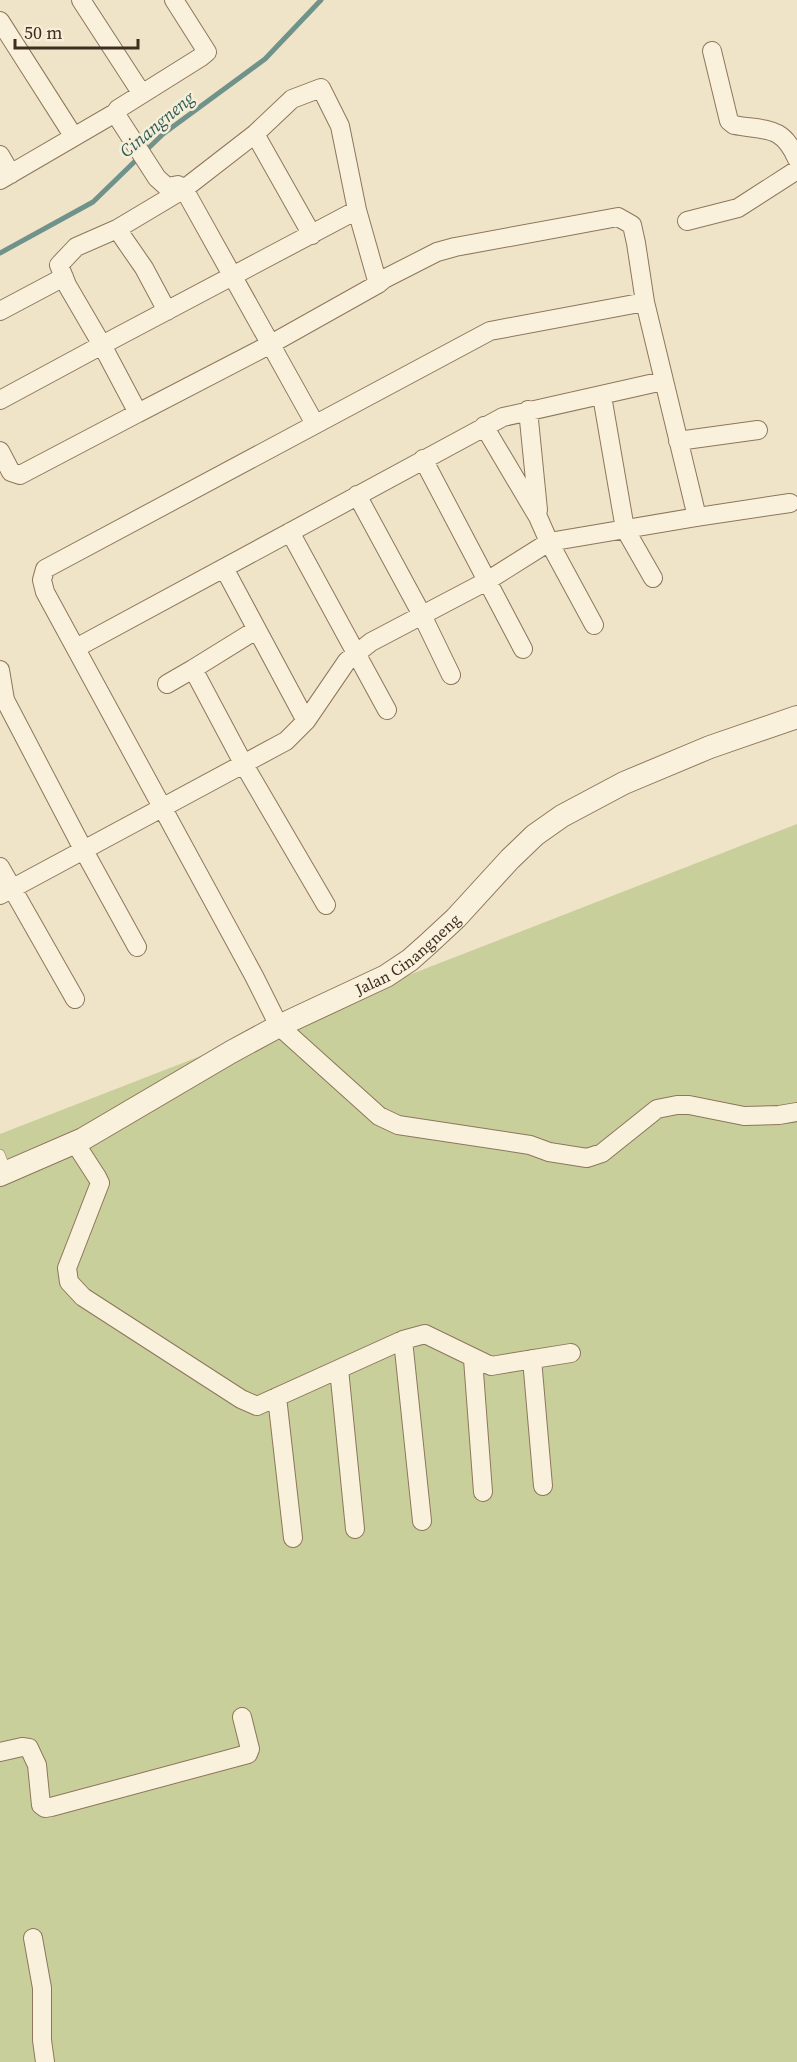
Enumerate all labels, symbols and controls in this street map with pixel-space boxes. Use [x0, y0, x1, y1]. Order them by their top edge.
scale bar [15, 12, 138, 50]
text: 50 m [24, 20, 62, 45]
water label: Cinangneng [114, 84, 201, 163]
street label: Jalan Cinangneng [350, 908, 465, 1000]

